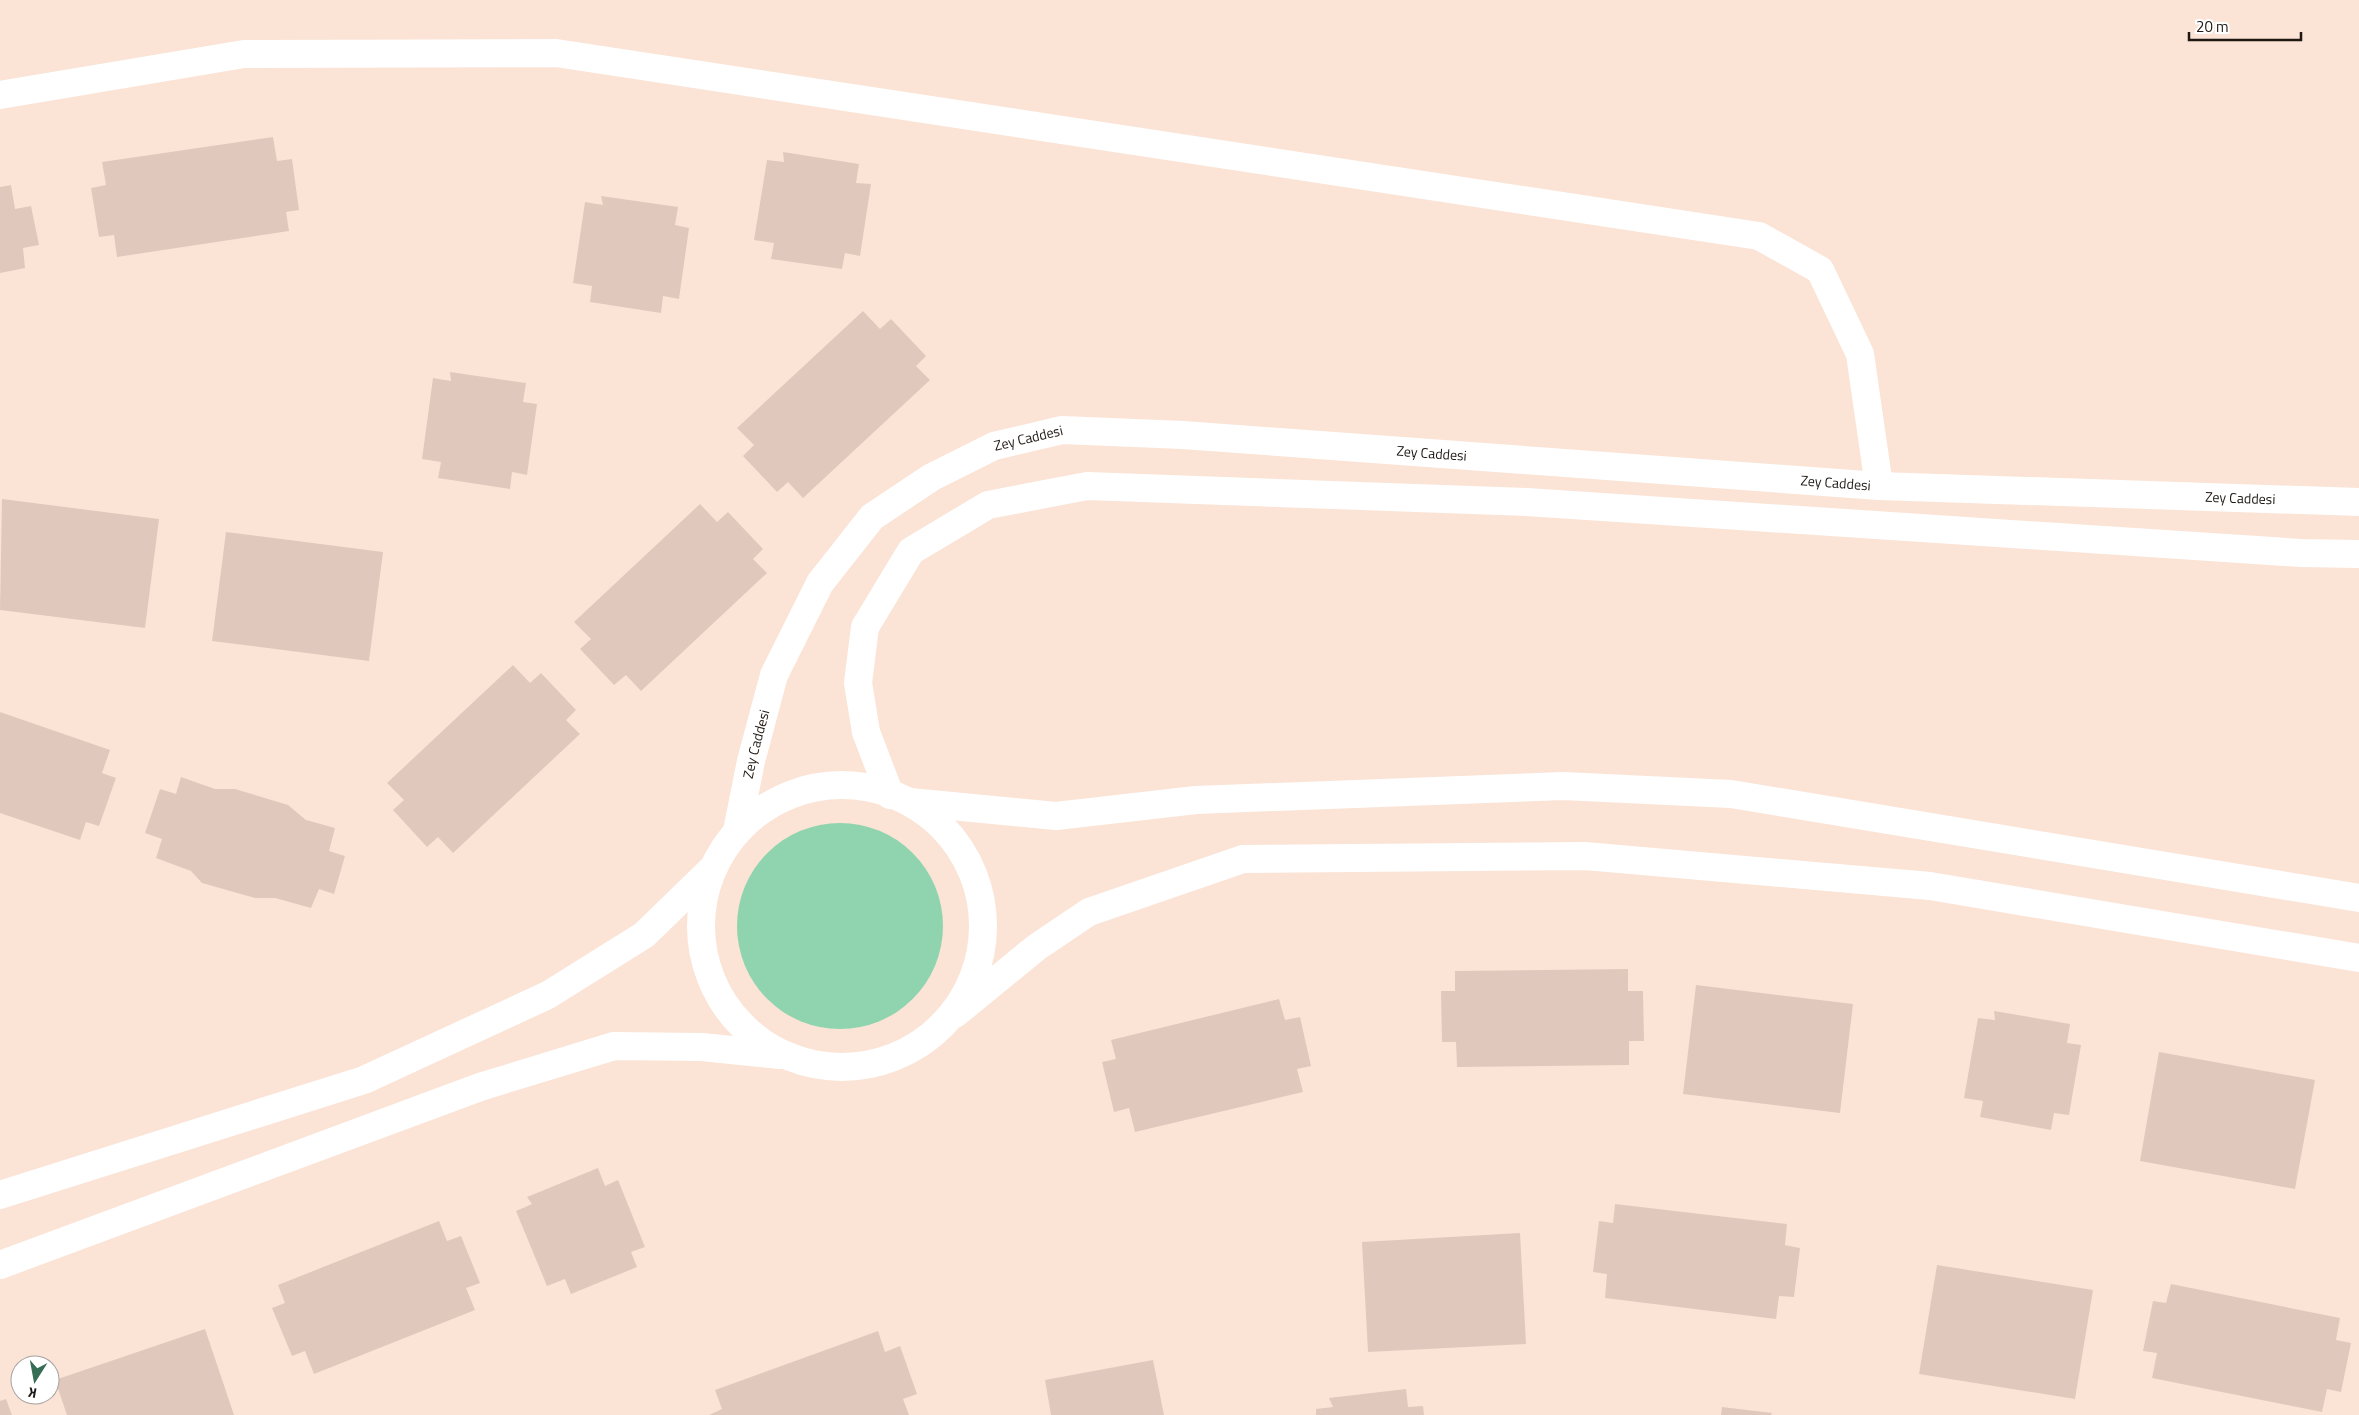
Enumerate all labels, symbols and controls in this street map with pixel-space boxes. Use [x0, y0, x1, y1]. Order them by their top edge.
scale bar [2189, 10, 2302, 42]
text: 20 m [2196, 15, 2229, 38]
street label: Zey Caddesi [992, 419, 1065, 456]
street label: Zey Caddesi [1396, 440, 1468, 466]
street label: Zey Caddesi [1800, 469, 1871, 495]
street label: Zey Caddesi [2205, 486, 2276, 509]
street label: Zey Caddesi [737, 707, 774, 780]
north arrow [10, 1355, 60, 1405]
text: K [26, 1382, 39, 1404]

